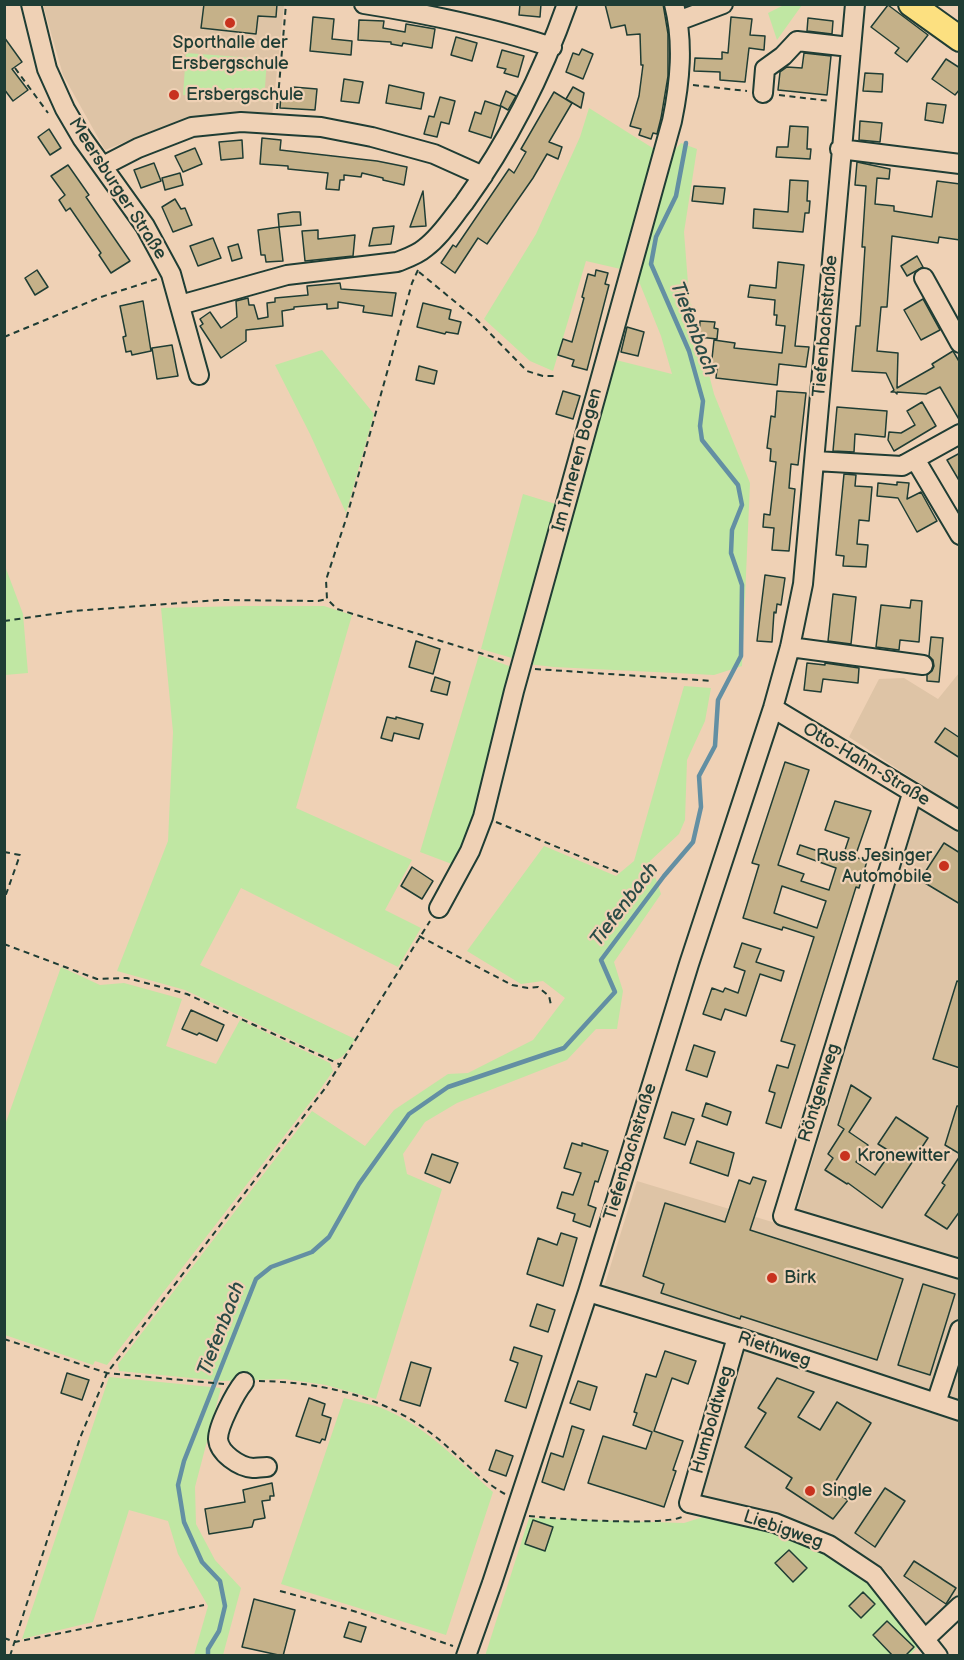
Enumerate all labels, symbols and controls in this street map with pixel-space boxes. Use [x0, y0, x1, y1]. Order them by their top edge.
marker: Sporthalle der Ersbergschule [223, 16, 237, 30]
place label: Sporthalle der Ersbergschule [171, 32, 289, 74]
place label: Ersbergschule [186, 84, 304, 106]
marker: Ersbergschule [167, 88, 181, 102]
street label: Meersburger Straße [63, 114, 171, 264]
street label: Tiefenbachstraße [809, 254, 843, 398]
water label: Tiefenbach [664, 278, 722, 380]
street label: Im Inneren Bogen [548, 386, 608, 534]
street label: Otto-Hahn-Straße [798, 719, 934, 811]
place label: Russ Jesinger Automobile [816, 845, 932, 888]
water label: Tiefenbach [586, 858, 664, 952]
marker: Russ Jesinger Automobile [937, 859, 951, 873]
street label: Röntgenweg [795, 1041, 845, 1145]
street label: Tiefenbachstraße [600, 1081, 662, 1223]
place label: Kronewitter [857, 1145, 950, 1167]
marker: Kronewitter [838, 1149, 852, 1163]
place label: Birk [784, 1267, 816, 1289]
marker: Birk [765, 1271, 779, 1285]
water label: Tiefenbach [193, 1278, 251, 1380]
street label: Riethweg [735, 1327, 813, 1373]
street label: Humboldtweg [687, 1364, 739, 1476]
place label: Single [822, 1480, 872, 1502]
marker: Single [803, 1484, 817, 1498]
street label: Liebigweg [740, 1506, 826, 1554]

